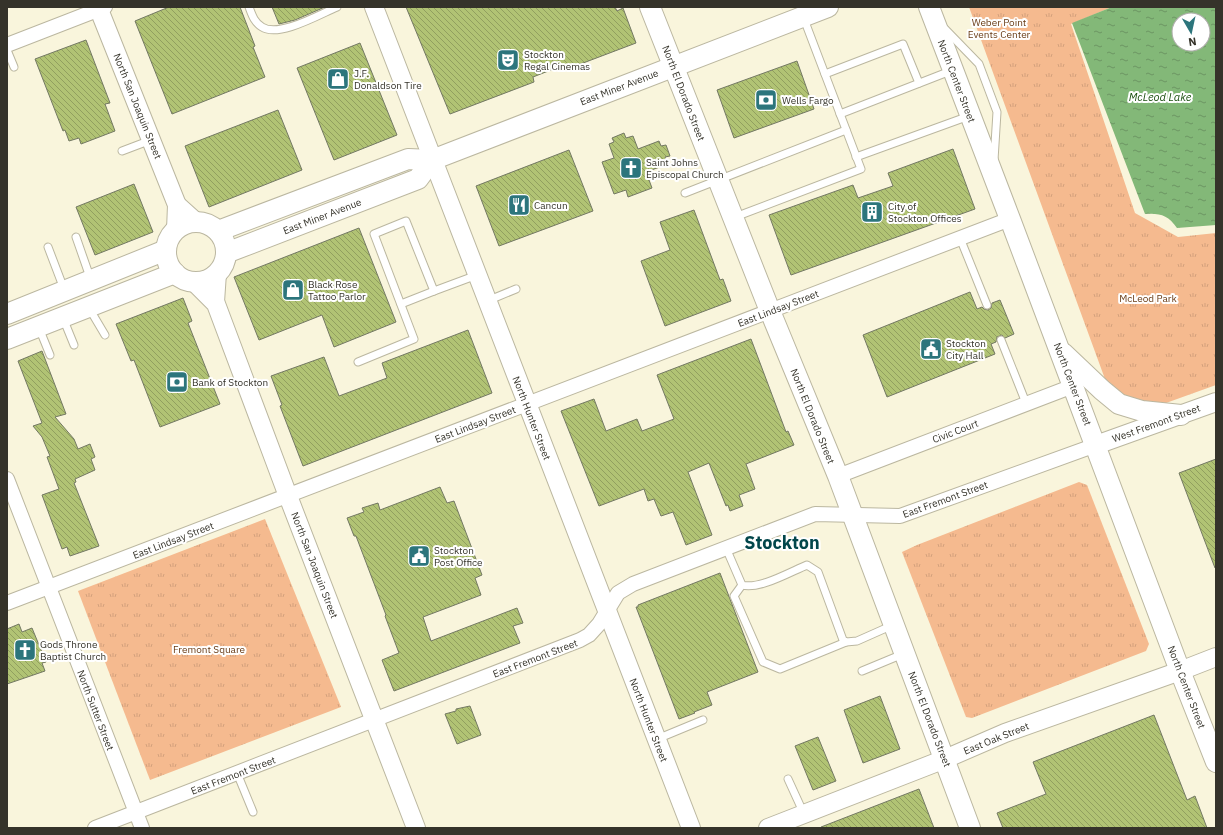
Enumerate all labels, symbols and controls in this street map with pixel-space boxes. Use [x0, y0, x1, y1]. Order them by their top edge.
north arrow [1171, 12, 1211, 52]
park label: Weber Point Events Center [968, 16, 1031, 41]
text: N [1188, 34, 1198, 49]
street label: North Center Street [935, 38, 978, 125]
street label: North El Dorado Street [659, 44, 708, 143]
theatre icon: Stockton Regal Cinemas [495, 47, 521, 73]
place label: Stockton Regal Cinemas [524, 48, 590, 73]
street label: North San Joaquin Street [110, 52, 165, 161]
shop icon: J.F. Donaldson Tire [325, 66, 351, 92]
street label: East Miner Avenue [578, 66, 661, 108]
place label: J.F. Donaldson Tire [354, 67, 422, 92]
bank icon: Wells Fargo [753, 87, 779, 113]
water label: McLeod Lake [1129, 90, 1192, 104]
place label: Wells Fargo [782, 94, 834, 107]
church icon: Saint Johns Episcopal Church [618, 155, 644, 181]
place label: Saint Johns Episcopal Church [646, 156, 724, 181]
restaurant icon: Cancun [506, 192, 532, 218]
street label: East Miner Avenue [281, 195, 364, 237]
place label: Cancun [534, 199, 568, 212]
building icon: City of Stockton Offices [859, 199, 885, 225]
place label: City of Stockton Offices [888, 200, 962, 225]
shop icon: Black Rose Tattoo Parlor [280, 277, 306, 303]
place label: Black Rose Tattoo Parlor [308, 278, 366, 303]
street label: East Lindsay Street [736, 287, 821, 330]
park label: McLeod Park [1119, 292, 1177, 305]
public building icon: Stockton City Hall [918, 336, 944, 362]
place label: Stockton City Hall [946, 337, 986, 362]
street label: North Center Street [1051, 341, 1094, 428]
street label: North El Dorado Street [788, 367, 838, 466]
bank icon: Bank of Stockton [164, 369, 190, 395]
street label: North Hunter Street [510, 374, 554, 462]
place label: Bank of Stockton [192, 376, 268, 389]
street label: West Fremont Street [1110, 401, 1202, 445]
street label: East Lindsay Street [433, 403, 518, 446]
street label: Civic Court [930, 417, 980, 446]
street label: East Fremont Street [901, 478, 990, 521]
street label: North San Joaquin Street [288, 510, 341, 621]
street label: East Lindsay Street [131, 519, 216, 562]
district label: Stockton [744, 531, 820, 554]
public building icon: Stockton Post Office [406, 543, 432, 569]
place label: Stockton Post Office [434, 544, 483, 569]
street label: East Fremont Street [491, 636, 580, 681]
church icon: Gods Throne Baptist Church [12, 637, 38, 663]
place label: Gods Throne Baptist Church [40, 638, 106, 663]
park label: Fremont Square [173, 643, 246, 656]
street label: North Center Street [1165, 644, 1208, 731]
street label: North Sutter Street [74, 668, 117, 753]
street label: North El Dorado Street [905, 670, 954, 769]
street label: North Hunter Street [627, 676, 671, 764]
street label: East Oak Street [962, 719, 1031, 757]
street label: East Fremont Street [189, 753, 278, 798]

